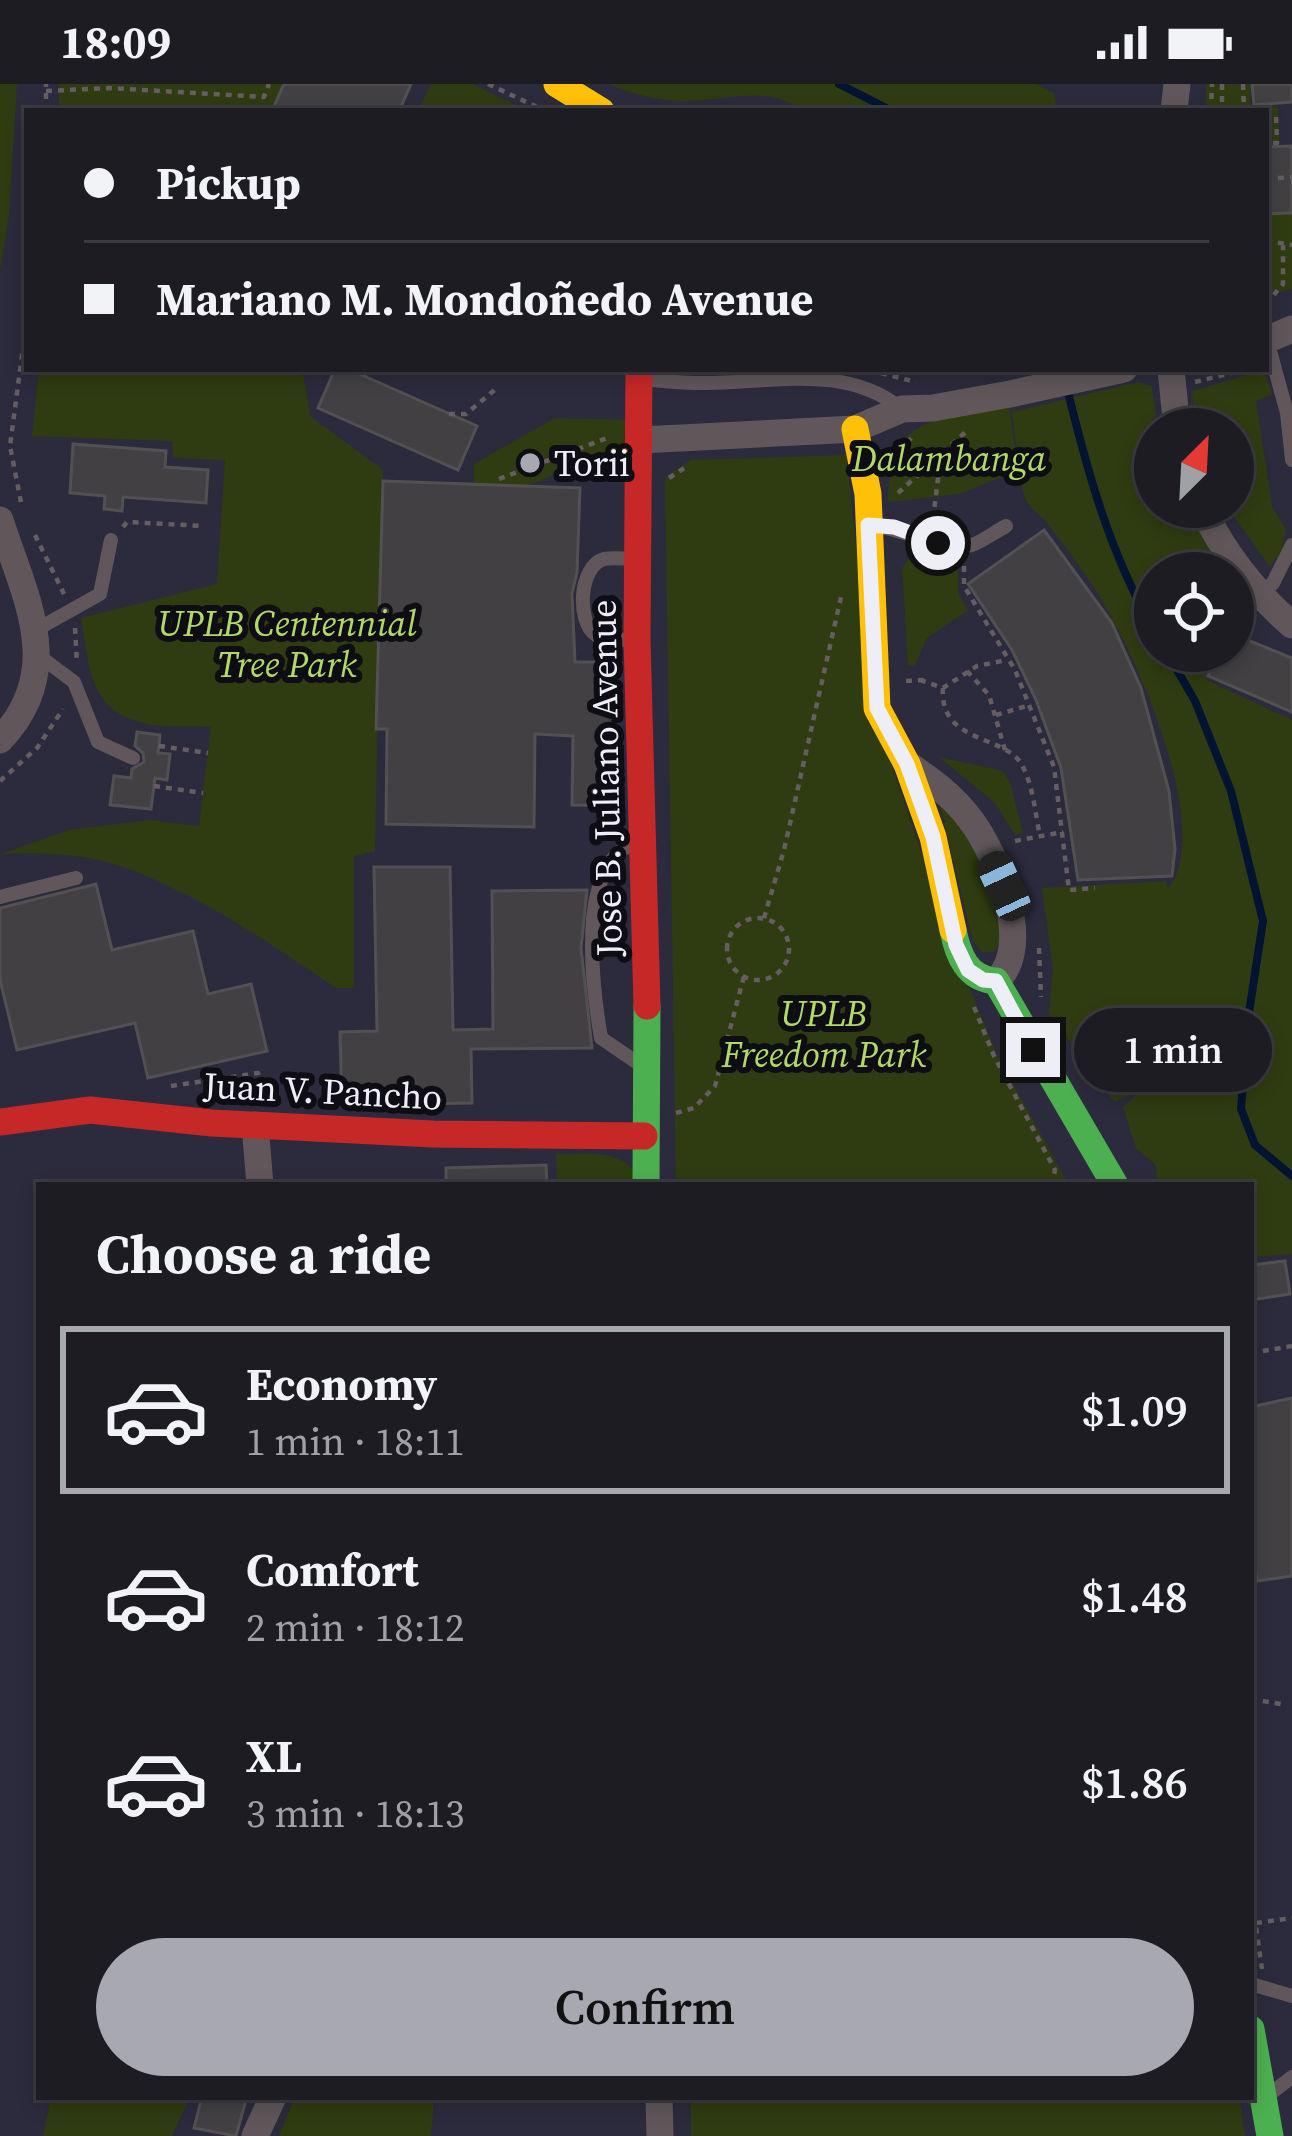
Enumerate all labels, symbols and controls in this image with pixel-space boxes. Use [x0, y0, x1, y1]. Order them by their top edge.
text: 18:09 [60, 11, 171, 73]
text: Pickup [156, 152, 301, 214]
text: Mariano M. Mondoñedo Avenue [156, 268, 814, 330]
north arrow [1134, 408, 1254, 528]
map controls [1134, 408, 1254, 672]
park label: Dalambanga [851, 434, 1047, 483]
place label: Torii [554, 439, 630, 488]
marker: Torii [517, 450, 543, 476]
route start [911, 516, 965, 570]
button: locate [1134, 552, 1254, 672]
park label: UPLB Centennial Tree Park [158, 599, 416, 689]
street label: Jose B. Juliano Avenue [578, 599, 634, 958]
car [972, 846, 1036, 926]
park label: UPLB Freedom Park [720, 989, 928, 1079]
callout: 1 min [1075, 1008, 1273, 1092]
route end [1006, 1023, 1060, 1077]
text: 1 min [1123, 1023, 1223, 1076]
street label: Juan V. Pancho [201, 1060, 444, 1122]
text: Choose a ride [96, 1217, 431, 1291]
text: Economy [246, 1353, 437, 1415]
icon: car [102, 1356, 210, 1464]
text: $1.09 [1081, 1379, 1188, 1441]
text: 1 min · 18:11 [246, 1415, 465, 1468]
text: Comfort [246, 1539, 419, 1601]
icon: car [102, 1542, 210, 1650]
text: $1.48 [1081, 1565, 1188, 1627]
text: 2 min · 18:12 [246, 1601, 465, 1654]
text: XL [246, 1725, 302, 1787]
icon: car [102, 1728, 210, 1836]
text: $1.86 [1081, 1751, 1188, 1813]
text: 3 min · 18:13 [246, 1787, 465, 1840]
button: Confirm [96, 1938, 1194, 2076]

